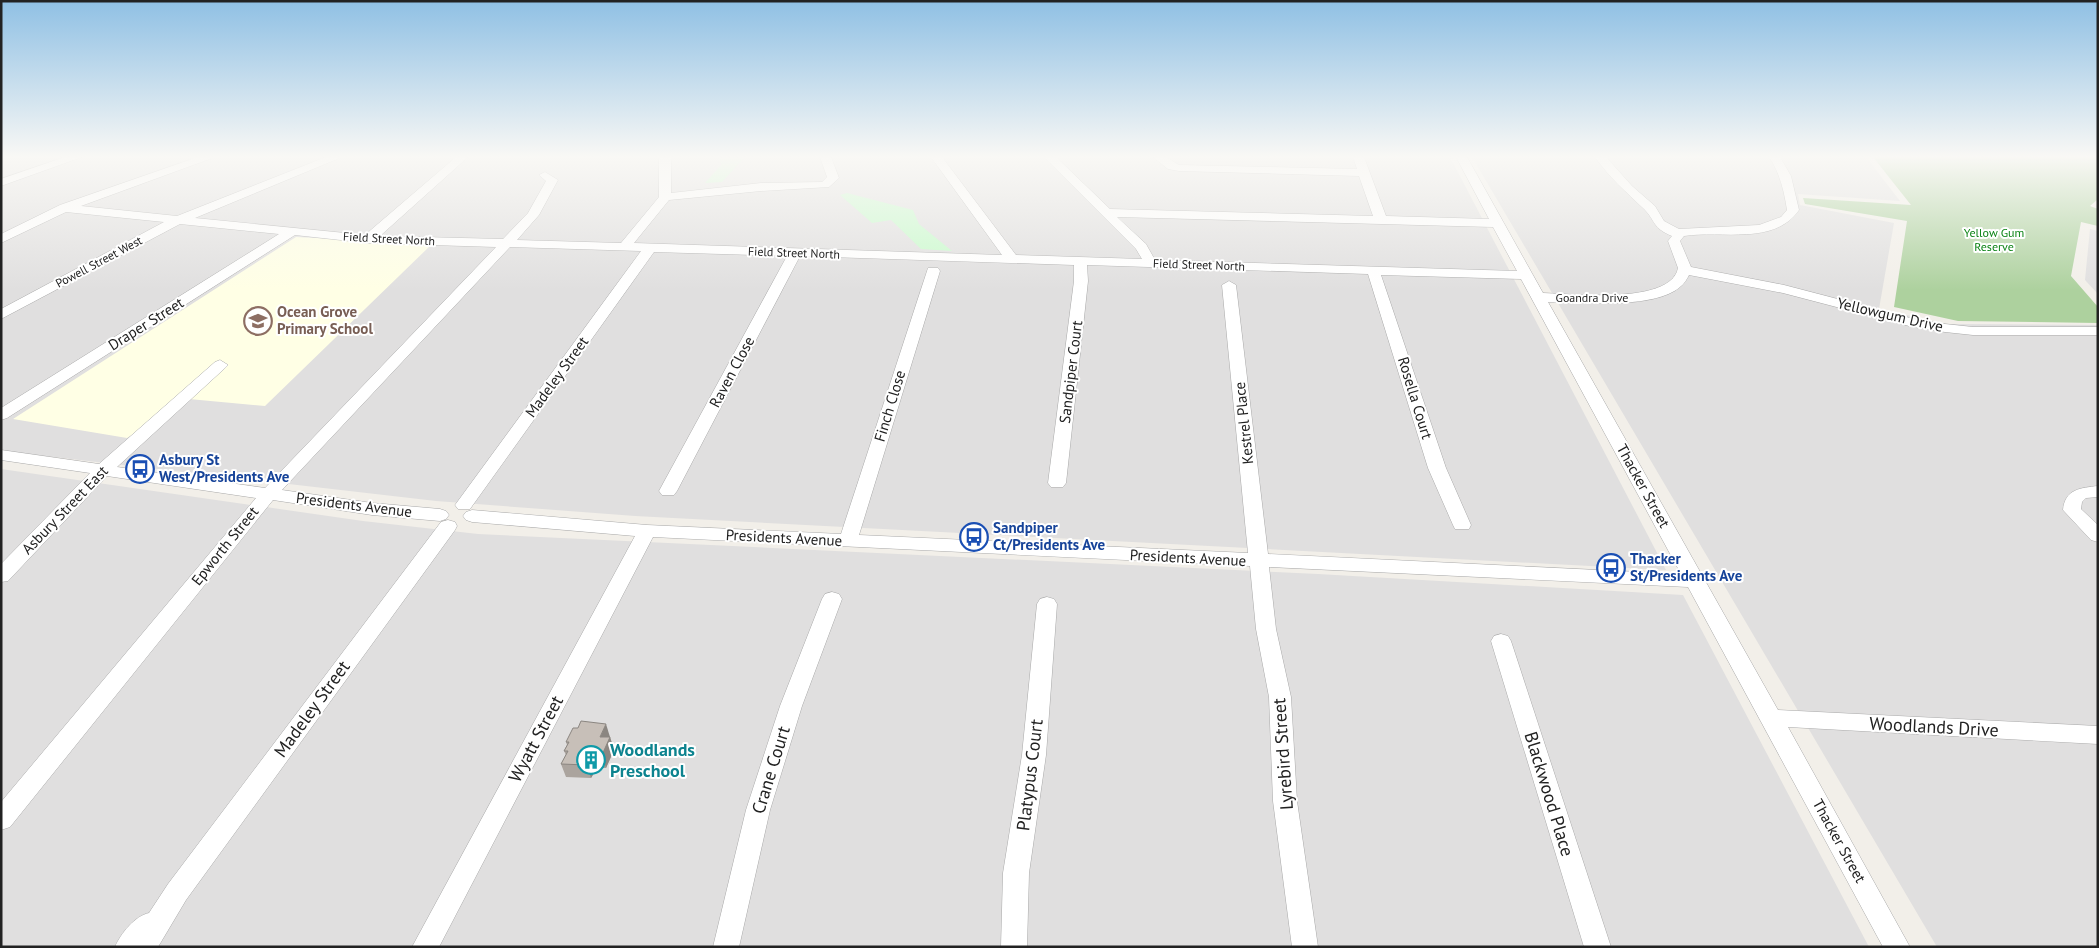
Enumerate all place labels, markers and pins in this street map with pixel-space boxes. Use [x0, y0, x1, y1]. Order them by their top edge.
place label: Ocean Grove Primary School [277, 302, 373, 338]
school or university icon: Ocean Grove Primary School [243, 306, 273, 336]
place label: Asbury St West/Presidents Ave [159, 450, 290, 486]
bus stop icon: Asbury St West/Presidents Ave [125, 454, 155, 484]
place label: Sandpiper Ct/Presidents Ave [993, 518, 1106, 554]
bus stop icon: Sandpiper Ct/Presidents Ave [959, 522, 989, 552]
place label: Thacker St/Presidents Ave [1630, 549, 1743, 585]
bus stop icon: Thacker St/Presidents Ave [1596, 553, 1626, 583]
place label: Woodlands Preschool [610, 738, 695, 782]
building icon: Woodlands Preschool [576, 745, 606, 775]

